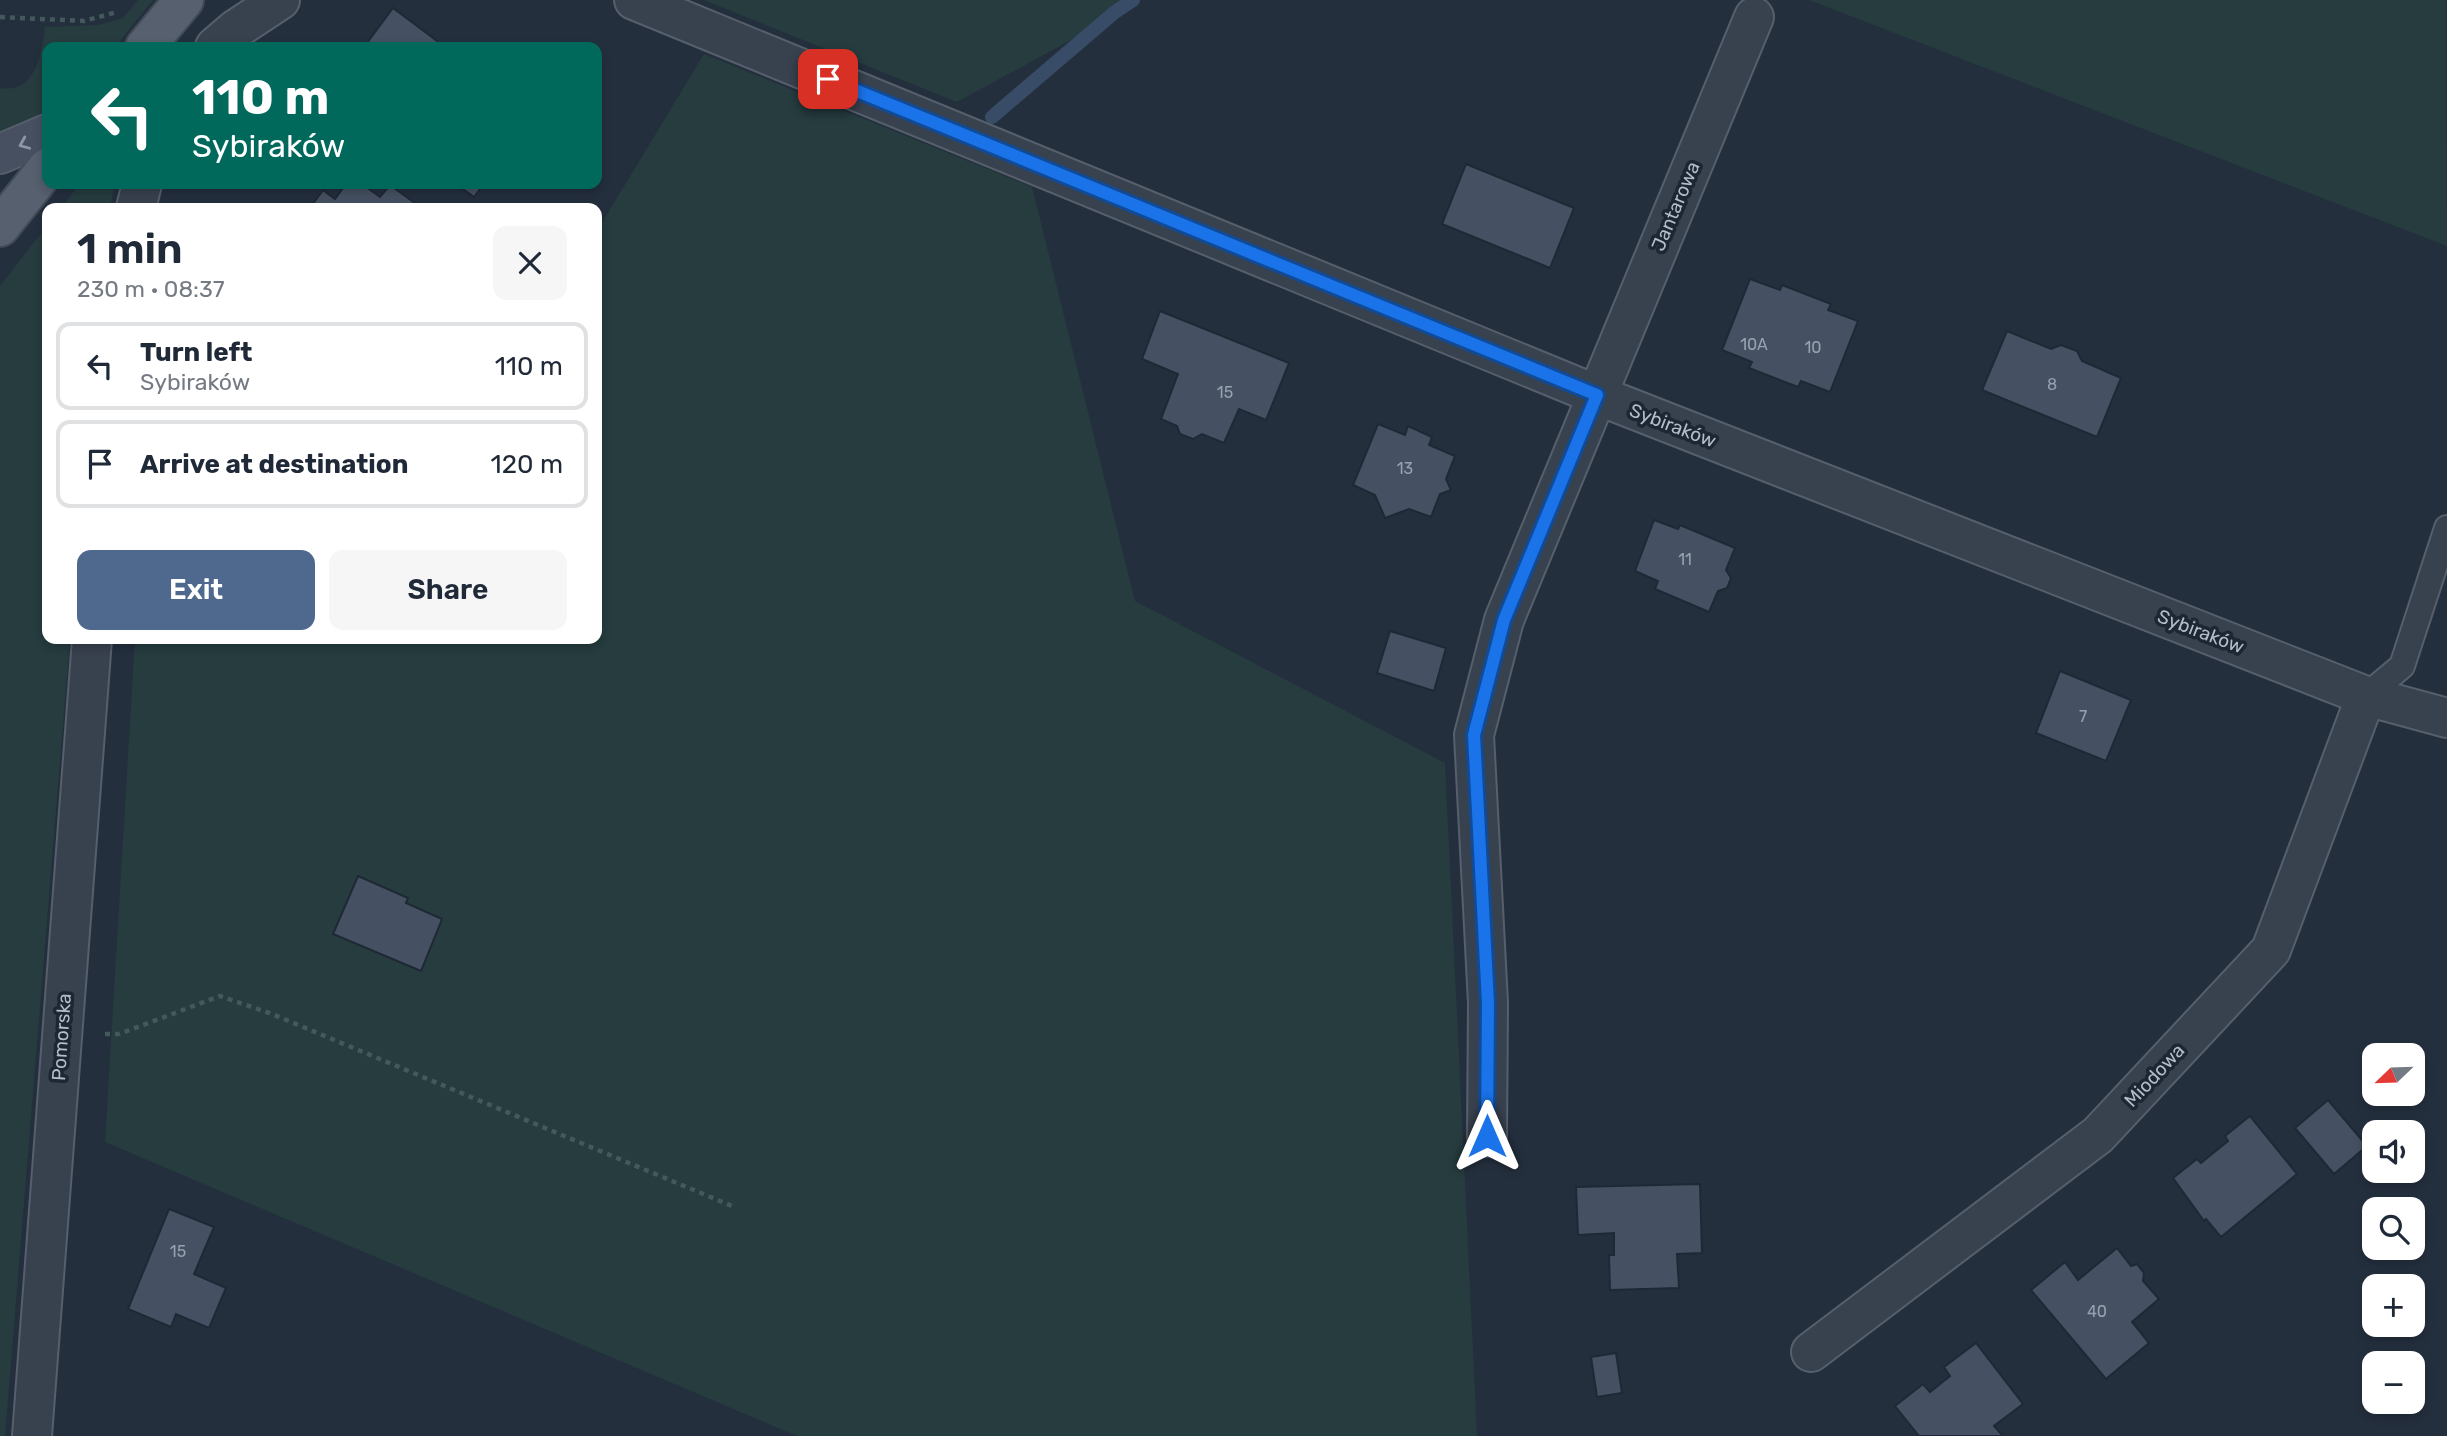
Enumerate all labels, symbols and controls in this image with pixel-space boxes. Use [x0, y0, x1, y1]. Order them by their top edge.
pin [798, 49, 858, 109]
icon: arrive [809, 60, 847, 98]
text: 110 m [192, 68, 329, 126]
icon: left [77, 70, 168, 161]
text: Sybiraków [192, 127, 345, 165]
one-way arrow [18, 136, 31, 150]
street label: Jantarowa [1646, 158, 1705, 254]
text: 1 min [77, 224, 183, 274]
button: close [493, 226, 567, 300]
text: 230 m · 08:37 [77, 275, 225, 303]
house number: 10A [1740, 335, 1768, 354]
text: Turn left [140, 337, 252, 368]
house number: 10 [1804, 338, 1822, 357]
icon: left [81, 347, 119, 385]
text: 110 m [495, 351, 563, 382]
text: Sybiraków [140, 368, 250, 396]
house number: 8 [2047, 375, 2057, 394]
house number: 15 [1217, 383, 1233, 402]
street label: Sybiraków [1626, 398, 1719, 453]
icon: arrive [81, 445, 119, 483]
text: Arrive at destination [140, 449, 408, 480]
text: 120 m [491, 449, 563, 480]
house number: 13 [1397, 459, 1413, 478]
button: Exit [77, 550, 315, 630]
button: Share [329, 550, 567, 630]
house number: 11 [1678, 550, 1692, 569]
street label: Sybiraków [2154, 604, 2247, 659]
house number: 7 [2079, 707, 2087, 726]
street label: Pomorska [47, 992, 76, 1082]
street label: Miodowa [2119, 1039, 2189, 1112]
north arrow [2362, 1043, 2426, 1106]
map controls [2362, 1043, 2425, 1414]
position arrow [1450, 1099, 1524, 1173]
button: sound [2362, 1120, 2425, 1183]
button: search [2362, 1197, 2425, 1260]
house number: 15 [170, 1242, 186, 1261]
button: + [2362, 1274, 2425, 1337]
house number: 40 [2087, 1302, 2107, 1321]
button: − [2362, 1351, 2425, 1414]

